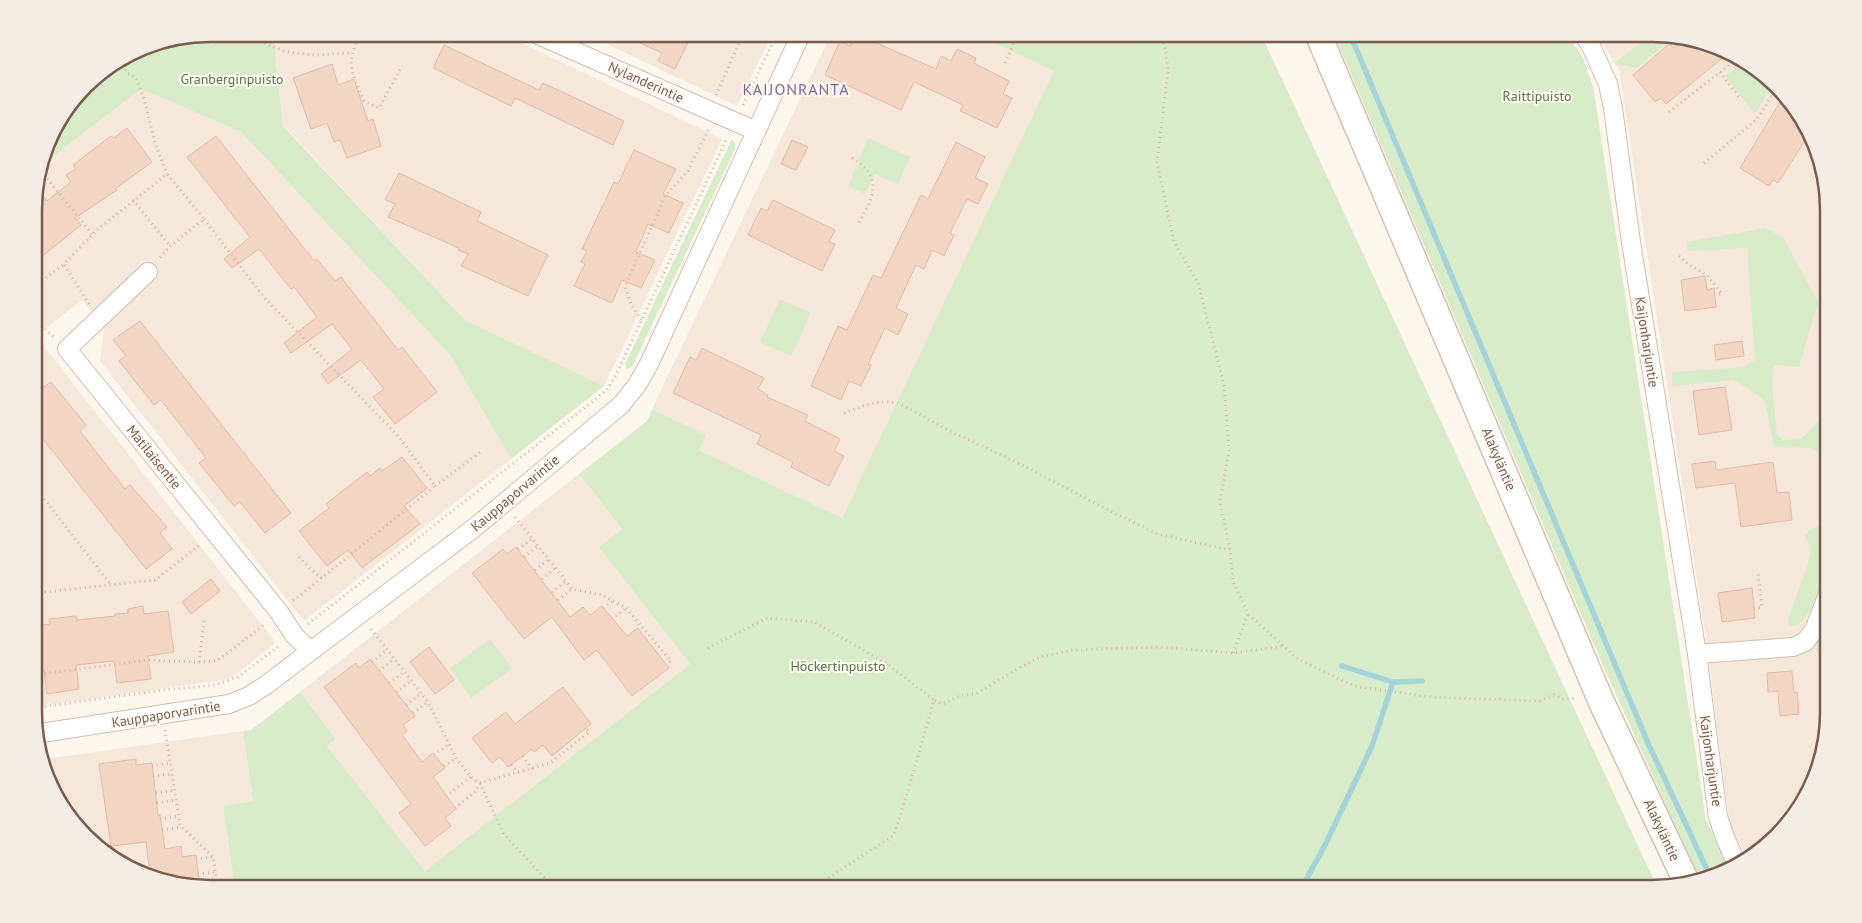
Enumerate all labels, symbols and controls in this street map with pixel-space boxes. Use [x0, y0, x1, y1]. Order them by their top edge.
street label: Nylanderintie [605, 57, 687, 107]
park label: Granberginpuisto [180, 70, 284, 88]
district label: KAIJONRANTA [742, 79, 850, 99]
park label: Raittipuisto [1503, 87, 1572, 105]
street label: Kaijonharjuntie [1631, 295, 1663, 389]
street label: Matilaisentie [123, 421, 185, 493]
street label: Alakyläntie [1478, 425, 1520, 493]
street label: Kauppaporvarintie [467, 451, 563, 535]
park label: Höckertinpuisto [790, 657, 886, 675]
street label: Kauppaporvarintie [110, 697, 222, 731]
street label: Kaijonharjuntie [1696, 714, 1726, 808]
street label: Alakyläntie [1640, 796, 1684, 864]

